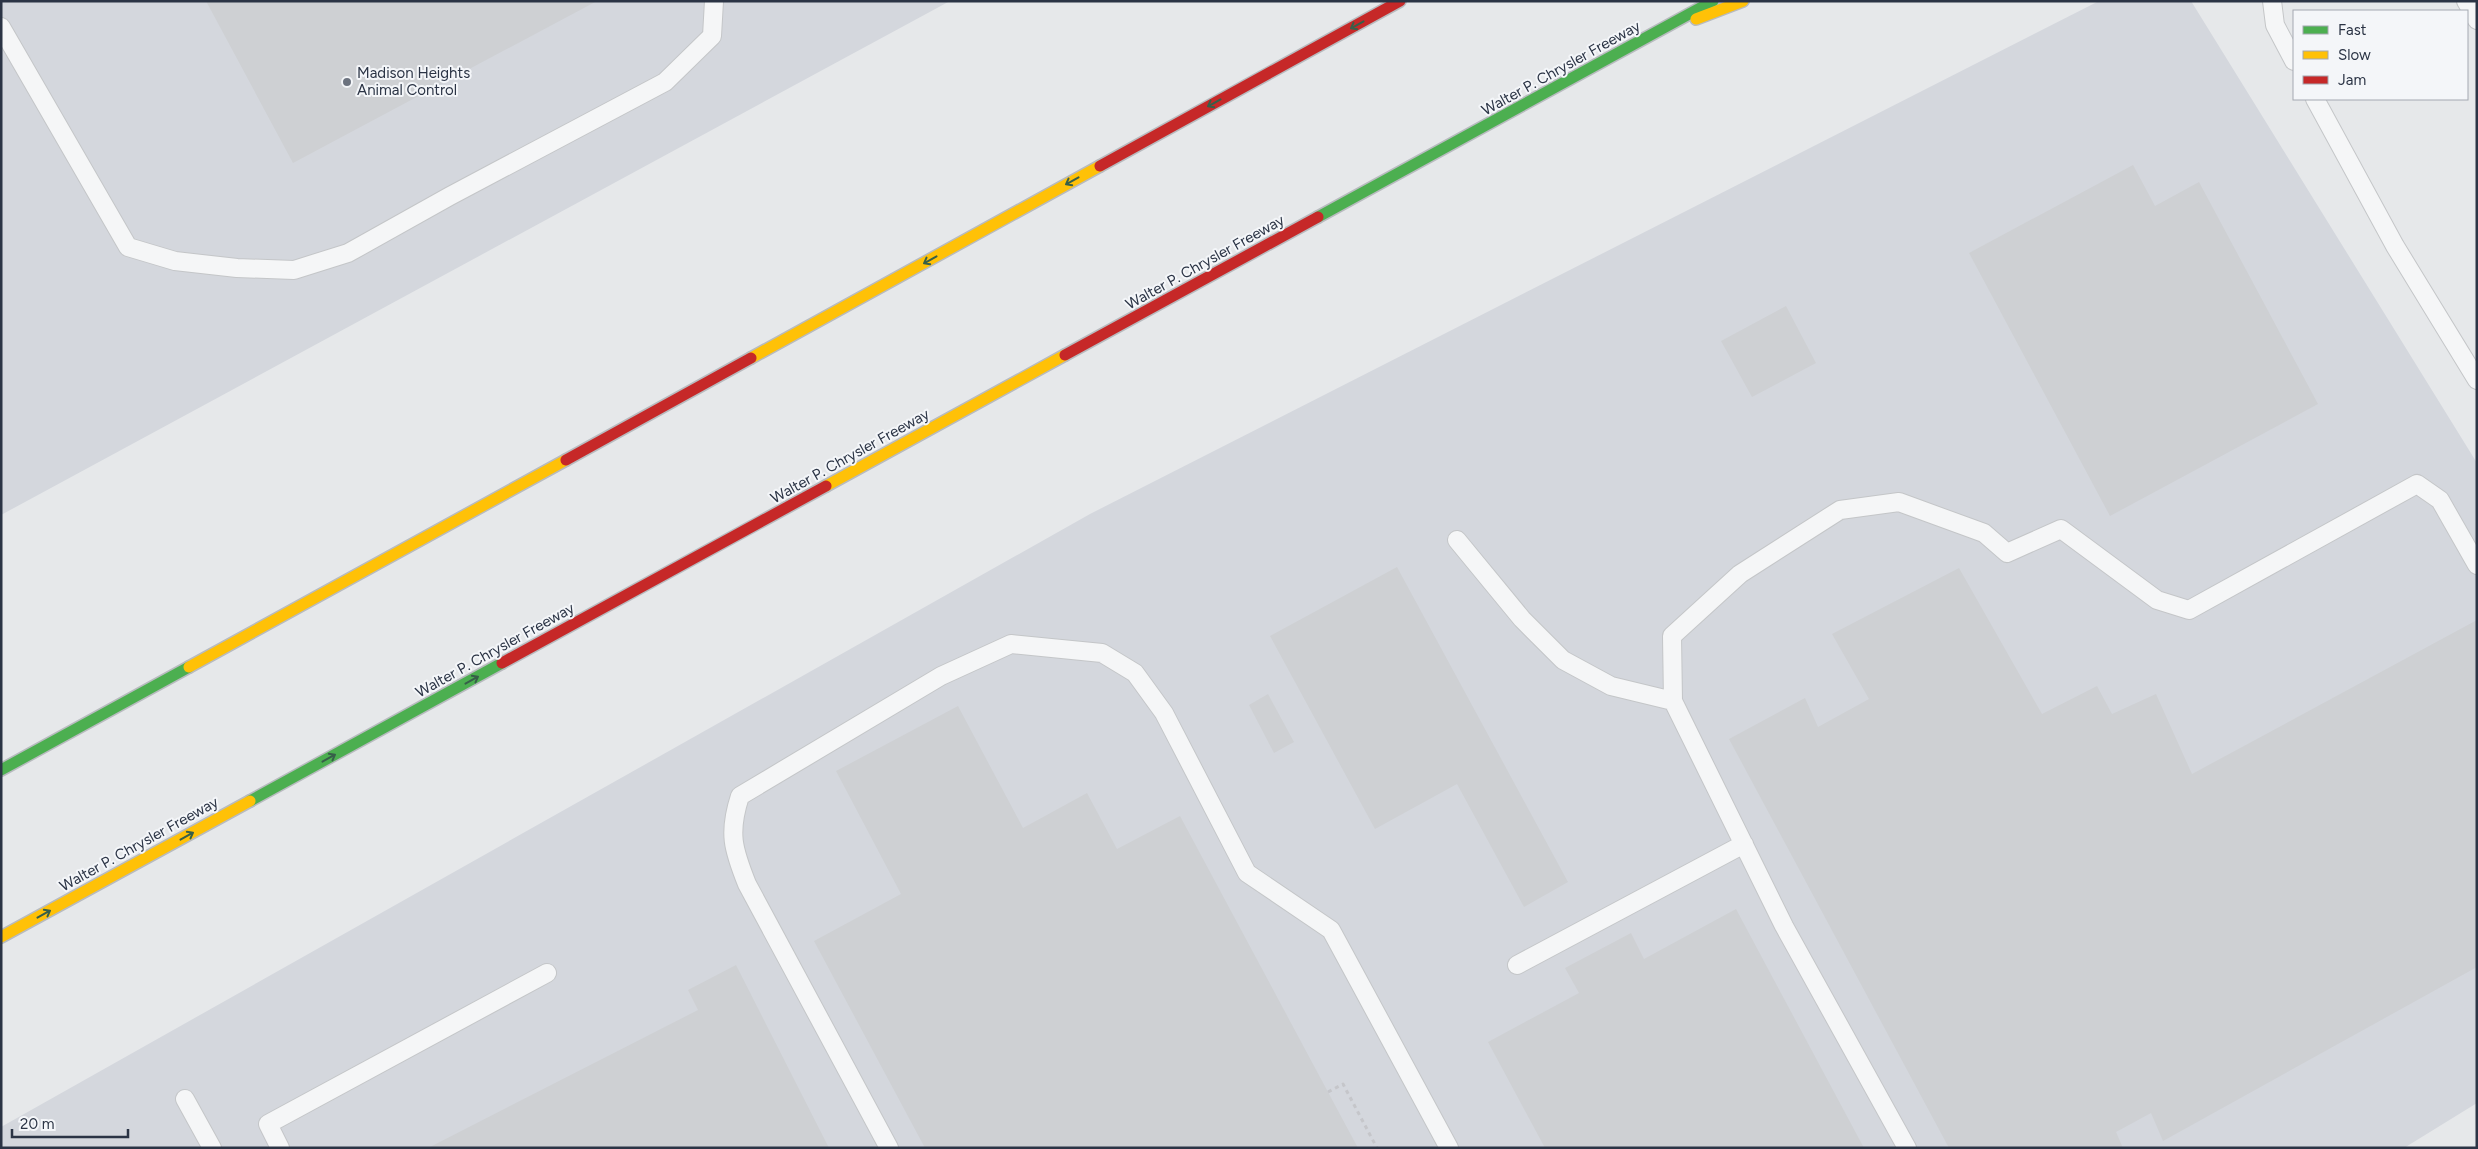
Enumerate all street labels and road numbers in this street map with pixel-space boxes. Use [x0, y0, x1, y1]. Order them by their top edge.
street label: Walter P. Chrysler Freeway [1479, 17, 1644, 119]
street label: Walter P. Chrysler Freeway [1123, 211, 1288, 313]
street label: Walter P. Chrysler Freeway [768, 405, 933, 507]
street label: Walter P. Chrysler Freeway [413, 599, 578, 701]
street label: Walter P. Chrysler Freeway [57, 793, 222, 895]

